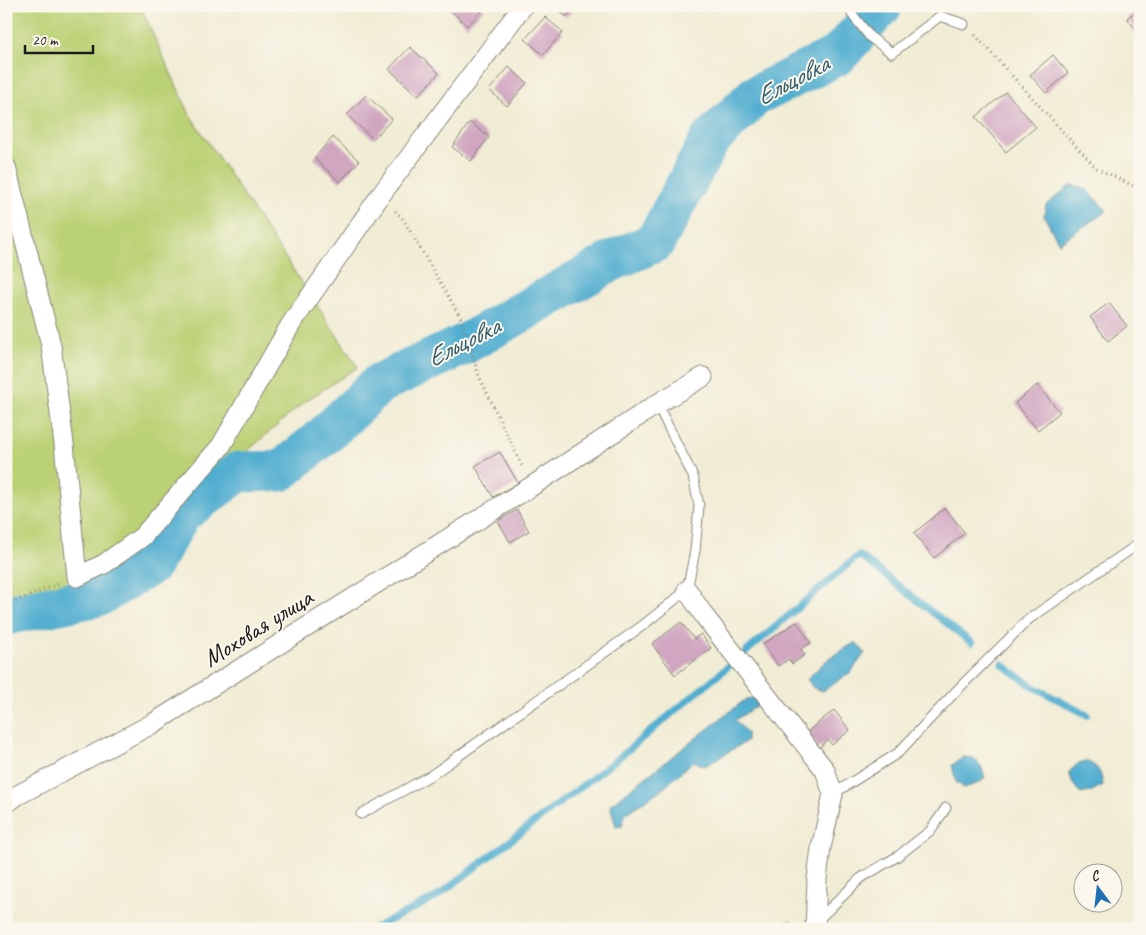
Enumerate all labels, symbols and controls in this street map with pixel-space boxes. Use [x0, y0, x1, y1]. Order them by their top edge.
scale bar [25, 22, 92, 54]
text: 20 m [32, 31, 59, 50]
water label: Ельцовка [750, 46, 836, 113]
water label: Ельцовка [421, 308, 507, 374]
street label: Моховая улица [197, 581, 321, 674]
north arrow [1074, 862, 1124, 912]
text: С [1089, 866, 1102, 885]

